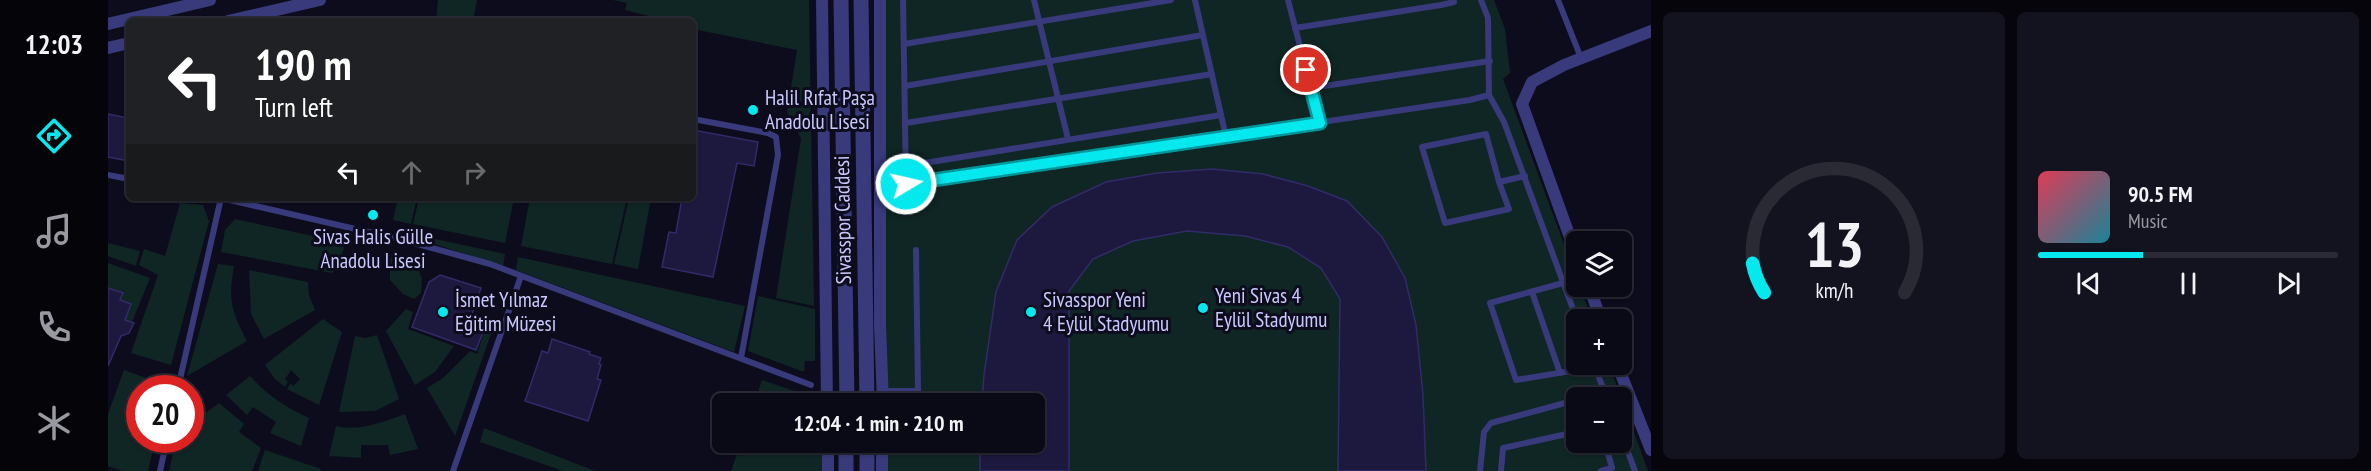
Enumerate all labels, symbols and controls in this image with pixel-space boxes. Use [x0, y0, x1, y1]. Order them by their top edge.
text: 12:03 [25, 27, 83, 61]
text: 190 m [255, 37, 352, 92]
icon: left [156, 42, 234, 120]
pin [1280, 44, 1331, 95]
icon: arrive [1289, 53, 1322, 86]
place label: Halil Rıfat Paşa Anadolu Lisesi [765, 84, 875, 135]
text: Turn left [255, 90, 333, 124]
marker: Halil Rıfat Paşa Anadolu Lisesi [746, 103, 760, 117]
icon: directions [33, 115, 75, 157]
position arrow [874, 152, 938, 216]
street label: Sivasspor Caddesi [828, 155, 857, 285]
icon: left [332, 156, 365, 189]
icon: ahead [395, 156, 428, 189]
icon: right [458, 156, 491, 189]
text: 90.5 FM [2128, 180, 2193, 208]
text: 13 [1804, 203, 1864, 284]
marker: Sivas Halis Gülle Anadolu Lisesi [366, 208, 380, 222]
text: Music [2128, 208, 2168, 234]
icon: music [33, 210, 75, 252]
place label: Sivas Halis Gülle Anadolu Lisesi [313, 223, 433, 274]
map controls [1566, 231, 1632, 453]
button: layers [1566, 231, 1632, 297]
icon: previous [2072, 267, 2105, 300]
icon: pause [2172, 267, 2205, 300]
icon: next [2272, 267, 2305, 300]
text: km/h [1815, 276, 1853, 304]
place label: Yeni Sivas 4 Eylül Stadyumu [1215, 282, 1327, 333]
place label: İsmet Yılmaz Eğitim Müzesi [455, 286, 556, 337]
place label: Sivasspor Yeni 4 Eylül Stadyumu [1043, 286, 1169, 337]
marker: Yeni Sivas 4 Eylül Stadyumu [1196, 301, 1210, 315]
marker: İsmet Yılmaz Eğitim Müzesi [436, 305, 450, 319]
marker: Sivasspor Yeni 4 Eylül Stadyumu [1024, 305, 1038, 319]
icon: phone [33, 306, 75, 348]
button: + [1566, 309, 1632, 375]
speed limit sign: 20 [126, 375, 204, 453]
button: − [1566, 387, 1632, 453]
icon: climate [33, 402, 75, 444]
text: 12:04 · 1 min · 210 m [793, 409, 964, 437]

